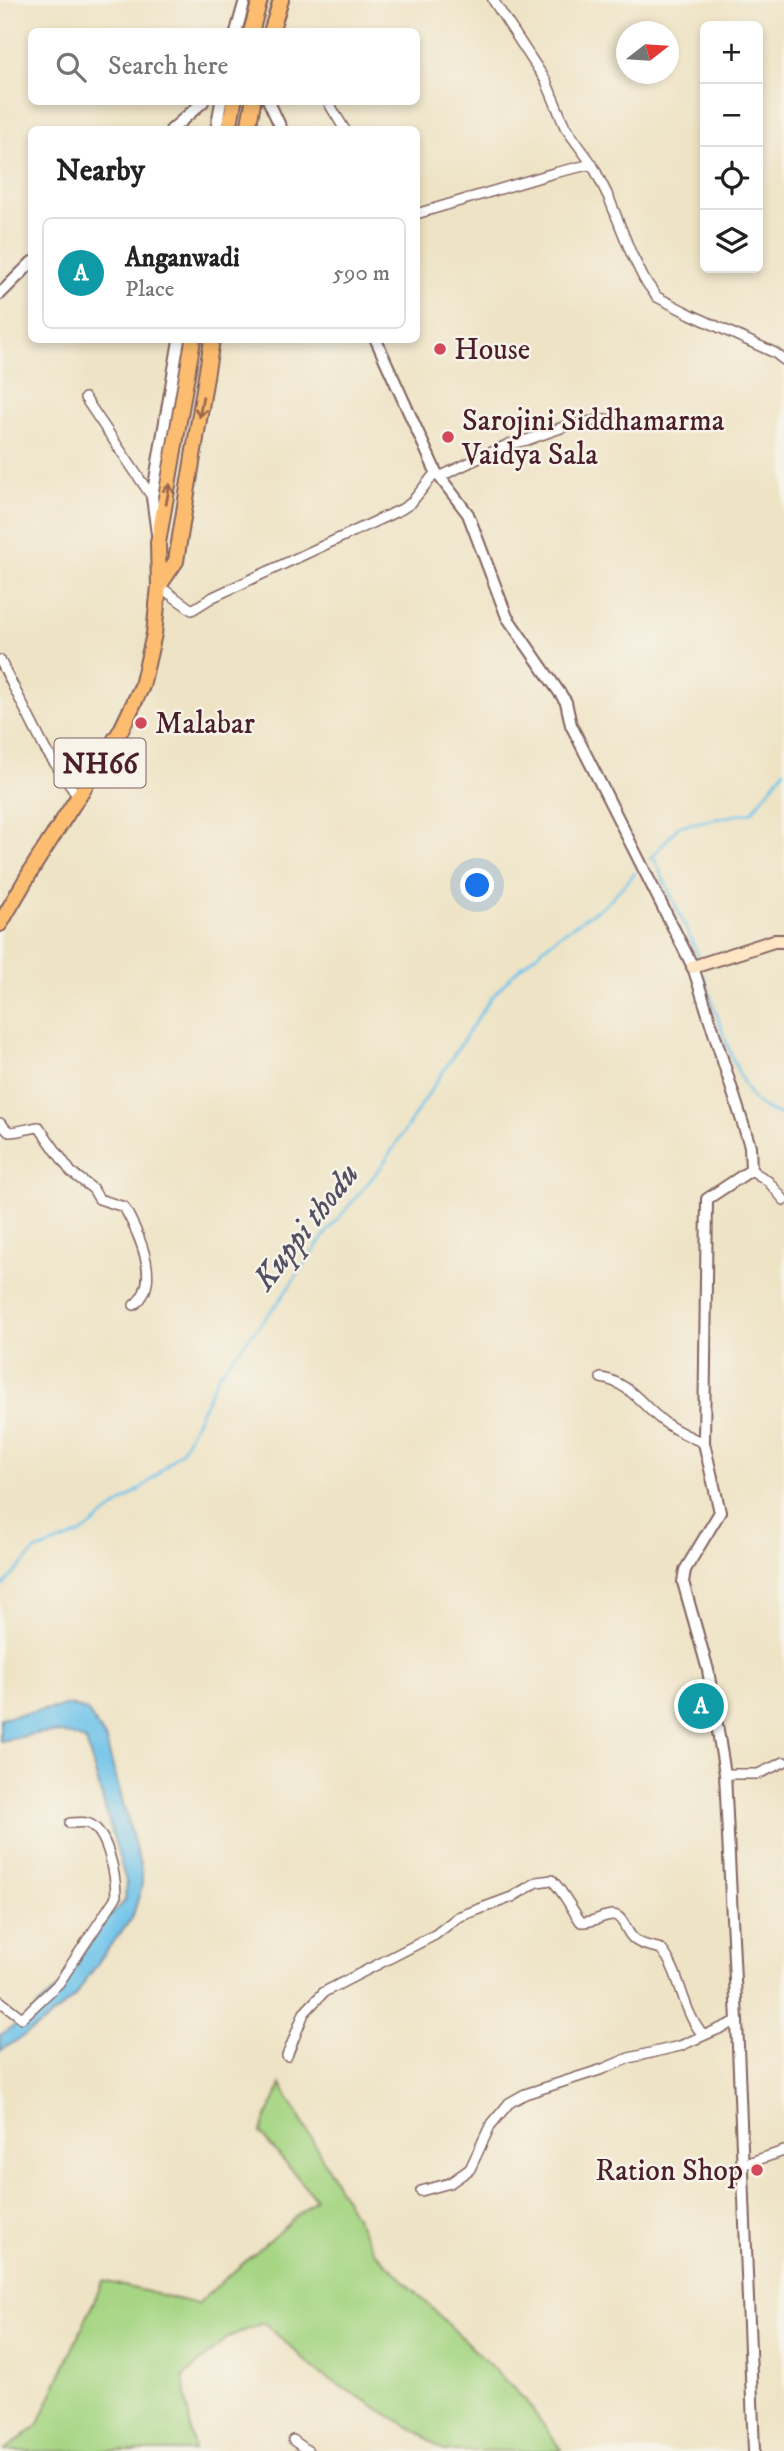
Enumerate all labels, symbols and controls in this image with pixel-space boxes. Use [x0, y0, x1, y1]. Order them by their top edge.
north arrow [616, 21, 679, 84]
map controls [700, 21, 763, 273]
button: + [700, 21, 763, 84]
search box [28, 28, 420, 105]
icon: search [52, 48, 90, 86]
text: Search here [108, 50, 228, 83]
button: − [700, 84, 763, 147]
button: locate [700, 147, 763, 210]
text: Nearby [56, 153, 145, 190]
button: layers [700, 210, 763, 273]
text: Anganwadi [125, 242, 240, 275]
text: A [74, 259, 88, 288]
text: 590 m [333, 259, 390, 288]
text: Place [125, 275, 174, 304]
place label: House [454, 332, 530, 369]
marker: House [432, 341, 448, 357]
one-way arrow [194, 395, 207, 418]
place label: Sarojini Siddhamarma Vaidya Sala [461, 403, 725, 474]
marker: Sarojini Siddhamarma Vaidya Sala [440, 429, 456, 445]
one-way arrow [162, 483, 175, 506]
place label: Malabar [155, 706, 255, 743]
marker: Malabar [133, 715, 149, 731]
road number: NH66 [55, 738, 146, 788]
your location [460, 868, 494, 902]
water label: Kuppi thodu [244, 1156, 369, 1300]
pin: A [678, 1680, 724, 1732]
place label: Ration Shop [595, 2153, 743, 2190]
marker: Ration Shop [749, 2162, 765, 2178]

